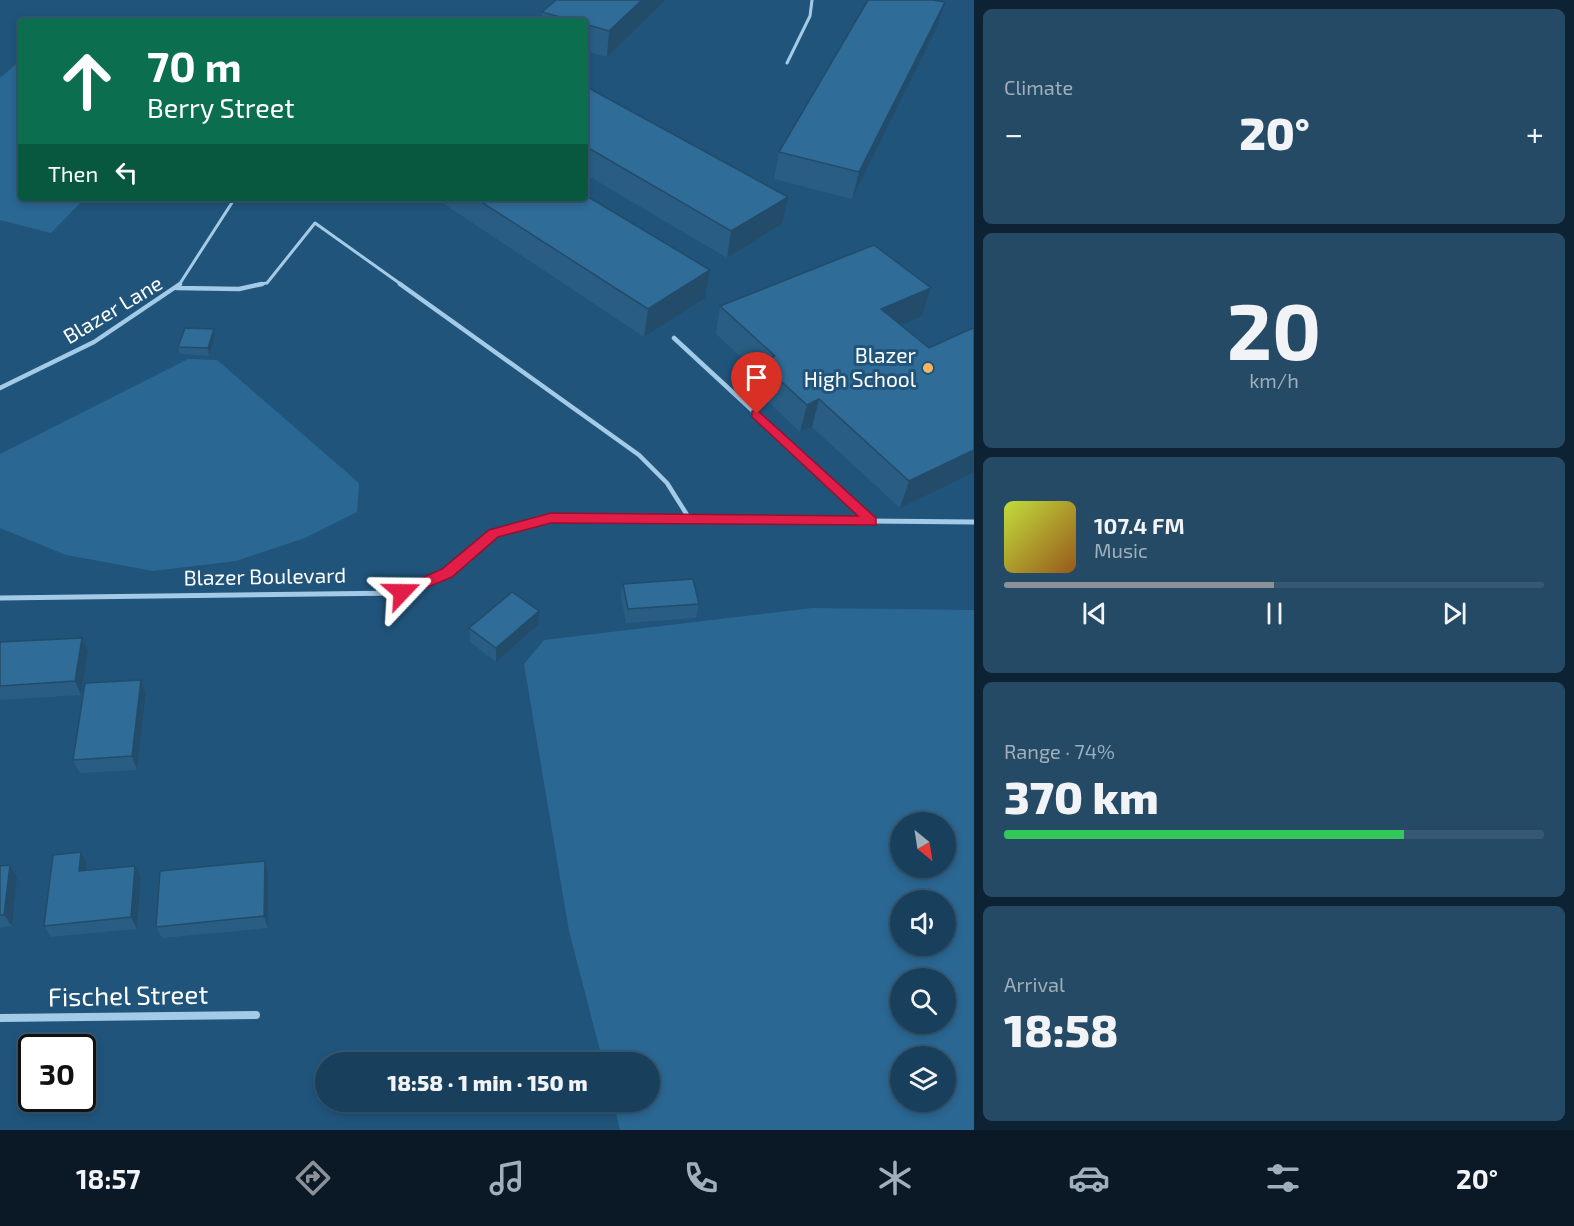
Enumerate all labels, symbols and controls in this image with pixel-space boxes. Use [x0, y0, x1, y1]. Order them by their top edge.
text: 70 m [147, 40, 242, 90]
icon: ahead [48, 42, 126, 120]
text: Climate [1004, 75, 1073, 99]
text: Berry Street [147, 91, 295, 123]
text: 20° [1239, 105, 1310, 159]
text: − [1004, 113, 1023, 153]
text: + [1526, 113, 1544, 153]
icon: left [110, 156, 143, 189]
text: Then [48, 160, 98, 186]
street label: Blazer Lane [58, 269, 166, 348]
text: 20 [1227, 282, 1321, 376]
place label: Blazer High School [804, 342, 917, 391]
pin [731, 352, 782, 414]
icon: arrive [740, 361, 773, 394]
marker: Blazer High School [921, 361, 935, 375]
text: km/h [1249, 368, 1299, 392]
text: 107.4 FM [1094, 512, 1185, 538]
text: Music [1094, 538, 1148, 562]
position arrow [370, 560, 434, 624]
street label: Blazer Boulevard [183, 562, 346, 589]
icon: previous [1078, 597, 1111, 630]
icon: pause [1258, 597, 1291, 630]
icon: next [1438, 597, 1471, 630]
text: Range · 74% [1004, 739, 1115, 763]
text: 370 km [1004, 769, 1159, 823]
north arrow [890, 812, 956, 878]
map controls [890, 812, 956, 1112]
button: sound [890, 890, 956, 956]
button: search [890, 968, 956, 1034]
text: Arrival [1004, 972, 1065, 996]
street label: Fischel Street [47, 978, 209, 1011]
text: 18:58 [1004, 1002, 1118, 1056]
speed limit sign: 30 [18, 1034, 96, 1112]
button: layers [890, 1046, 956, 1112]
text: 18:58 · 1 min · 150 m [387, 1069, 588, 1095]
icon: directions [292, 1157, 334, 1199]
icon: music [486, 1157, 528, 1199]
icon: phone [680, 1157, 722, 1199]
icon: climate [874, 1157, 916, 1199]
icon: car [1068, 1157, 1110, 1199]
icon: filters [1262, 1157, 1304, 1199]
text: 18:57 [76, 1162, 141, 1194]
text: 20° [1456, 1162, 1498, 1194]

